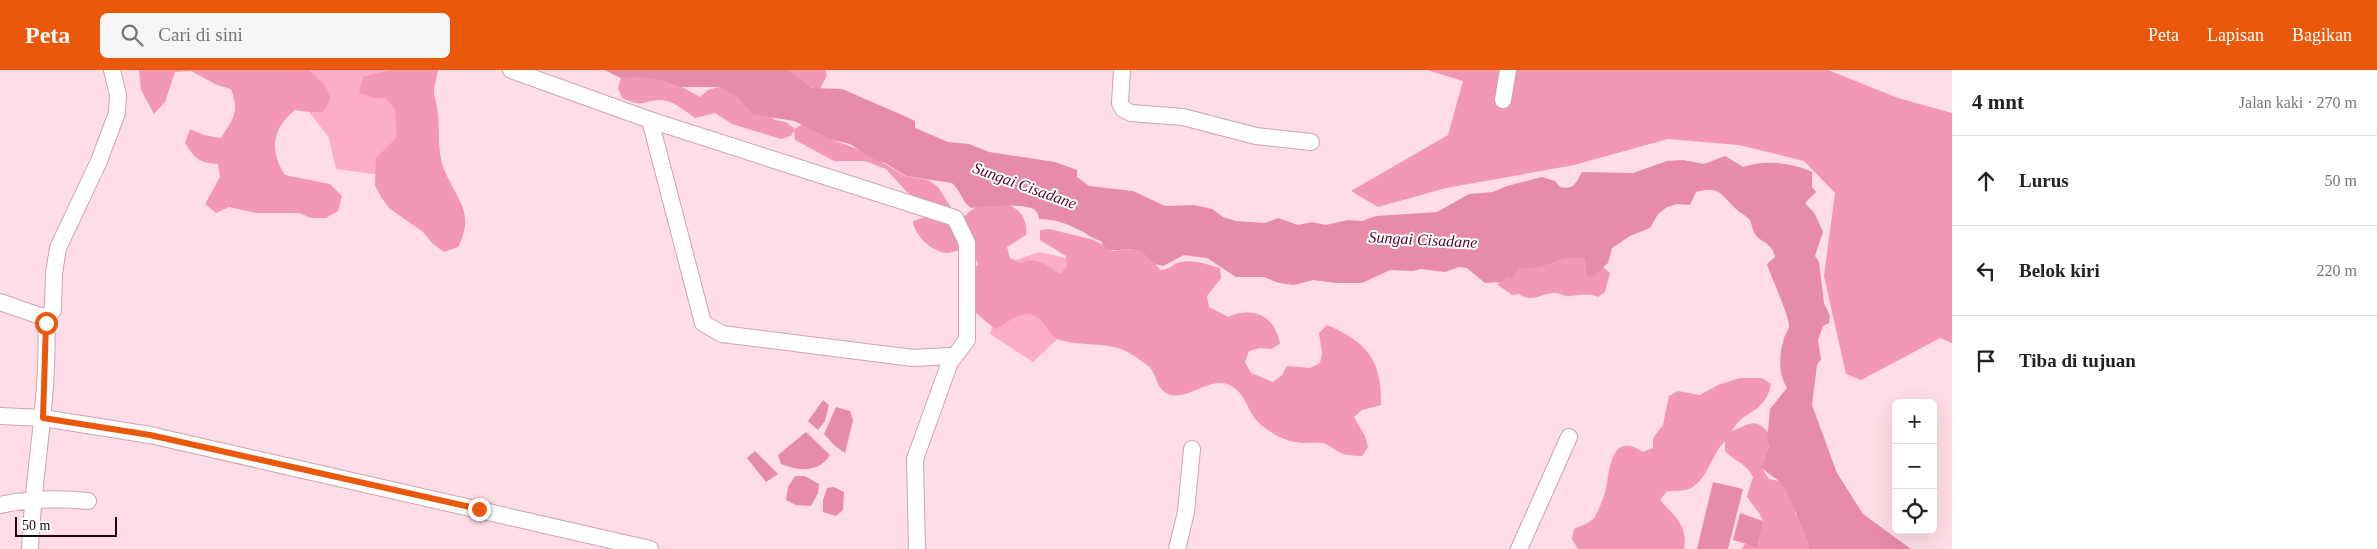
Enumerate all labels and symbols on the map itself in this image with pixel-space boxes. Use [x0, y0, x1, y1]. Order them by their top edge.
water label: Sungai Cisadane [970, 159, 1079, 213]
water label: Sungai Cisadane [1368, 228, 1478, 252]
route start [35, 312, 58, 335]
route end [468, 498, 491, 521]
scale bar [15, 514, 118, 537]

